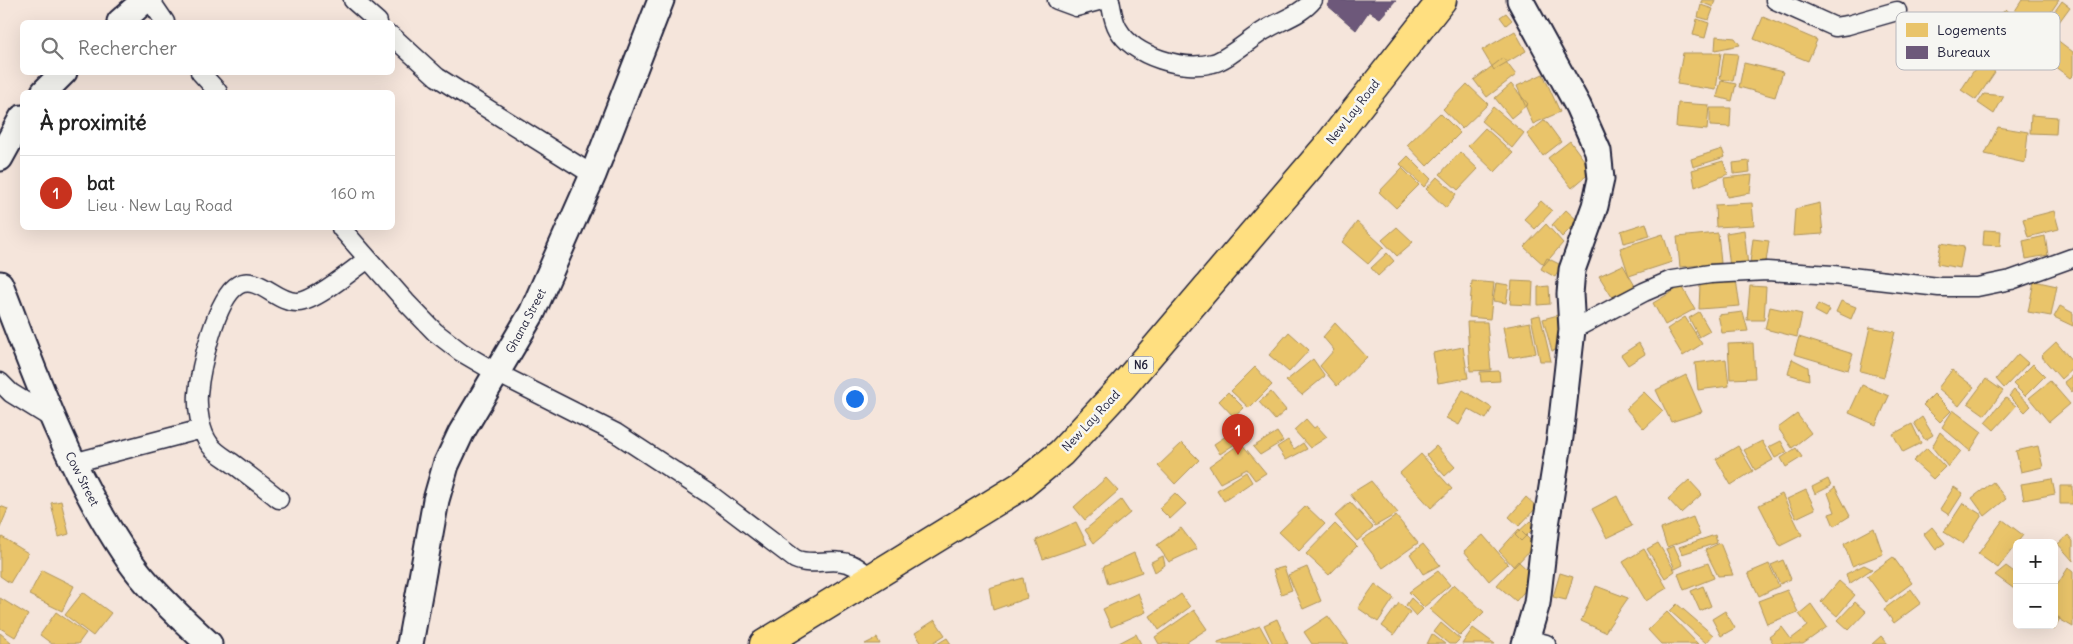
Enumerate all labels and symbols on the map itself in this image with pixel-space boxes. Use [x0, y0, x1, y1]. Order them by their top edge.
legend [1896, 12, 2060, 70]
text: Logements [1937, 21, 2007, 39]
text: Bureaux [1937, 43, 1990, 61]
street label: New Lay Road [1323, 76, 1383, 147]
street label: Ghana Street [502, 286, 549, 356]
road number: N6 [1128, 356, 1154, 374]
your location [842, 386, 868, 412]
street label: New Lay Road [1059, 387, 1123, 454]
pin: 1 [1222, 414, 1254, 455]
street label: Cow Street [62, 449, 102, 508]

